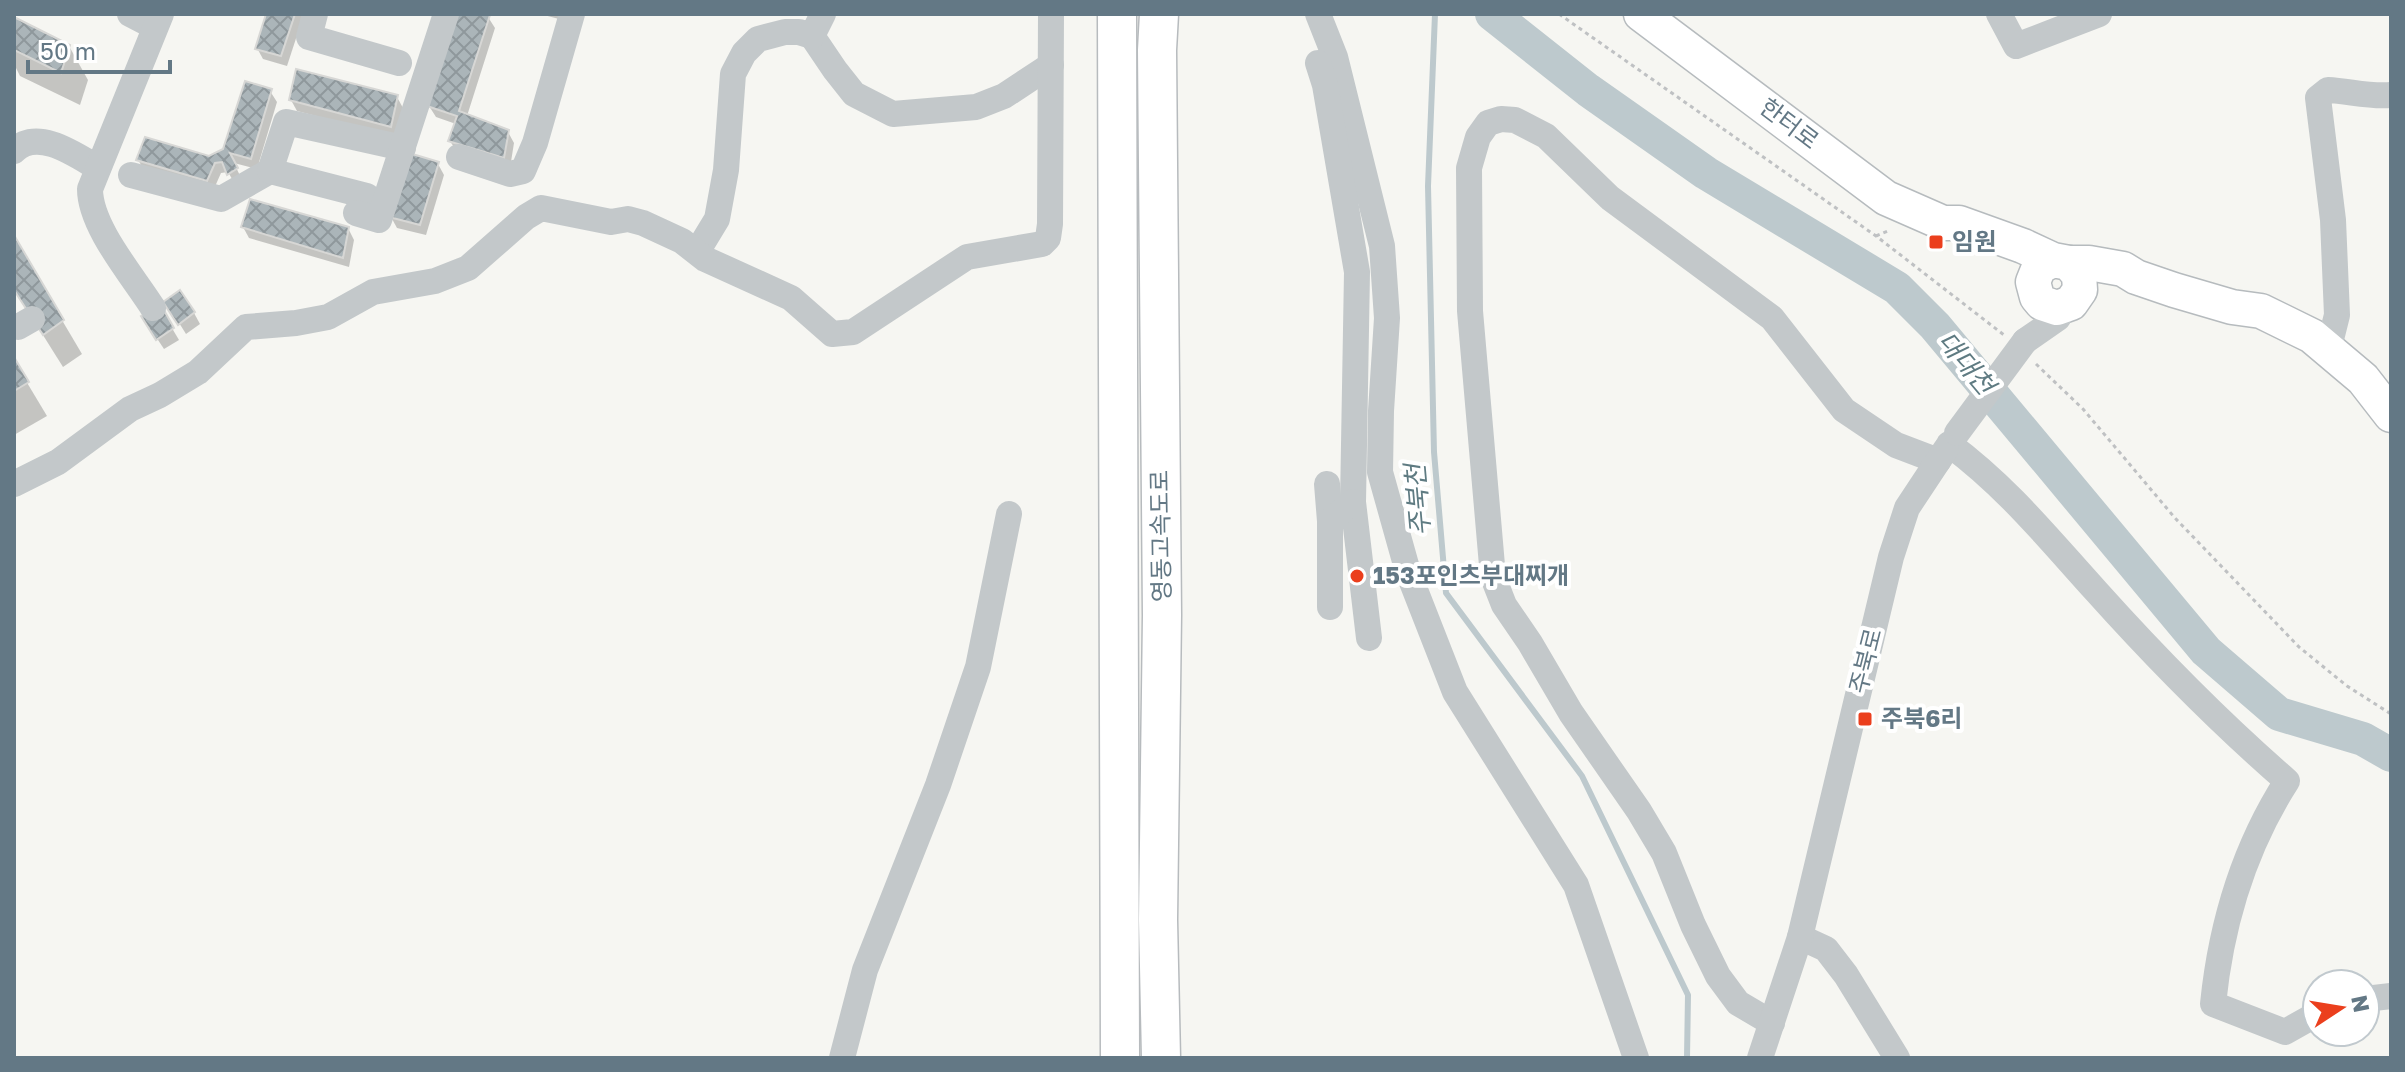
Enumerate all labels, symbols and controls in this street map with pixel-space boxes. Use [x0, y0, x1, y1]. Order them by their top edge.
scale bar [28, 24, 170, 74]
text: 50 m [40, 36, 96, 65]
street label: 한터로 [1755, 91, 1825, 154]
place label: 임원 [1952, 226, 1996, 255]
marker: 임원 [1927, 233, 1945, 251]
water label: 대대천 [1931, 325, 2003, 402]
water label: 주북천 [1399, 460, 1436, 537]
street label: 영동고속도로 [1144, 470, 1175, 603]
place label: 153포인츠부대찌개 [1373, 560, 1569, 589]
marker: 153포인츠부대찌개 [1348, 567, 1366, 585]
street label: 주북로 [1842, 625, 1887, 696]
place label: 주북6리 [1881, 703, 1962, 732]
marker: 주북6리 [1856, 710, 1874, 728]
north arrow [2301, 968, 2381, 1048]
text: N [2346, 993, 2376, 1015]

